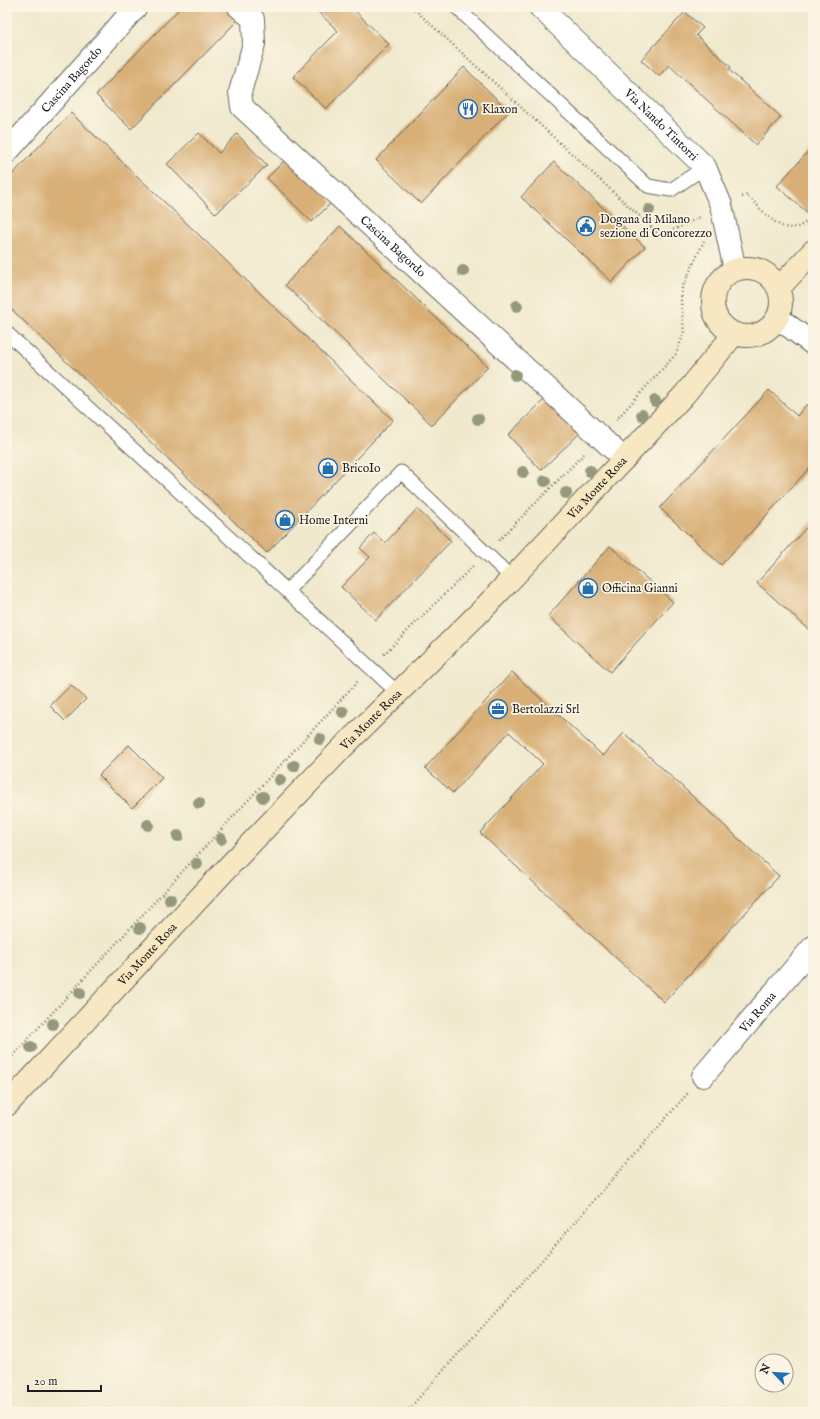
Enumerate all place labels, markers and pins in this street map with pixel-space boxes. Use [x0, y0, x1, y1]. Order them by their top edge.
restaurant icon: Klaxon [457, 98, 479, 120]
place label: Klaxon [482, 102, 518, 117]
place label: Dogana di Milano sezione di Concorezzo [600, 212, 713, 241]
public building icon: Dogana di Milano sezione di Concorezzo [575, 215, 597, 237]
shop icon: BricoIo [317, 457, 339, 479]
place label: BricoIo [342, 461, 381, 476]
shop icon: Home Interni [274, 509, 296, 531]
place label: Home Interni [299, 513, 368, 528]
shop icon: Officina Gianni [577, 577, 599, 599]
place label: Officina Gianni [602, 581, 678, 596]
office icon: Bertolazzi Srl [487, 698, 509, 720]
place label: Bertolazzi Srl [512, 702, 580, 717]

